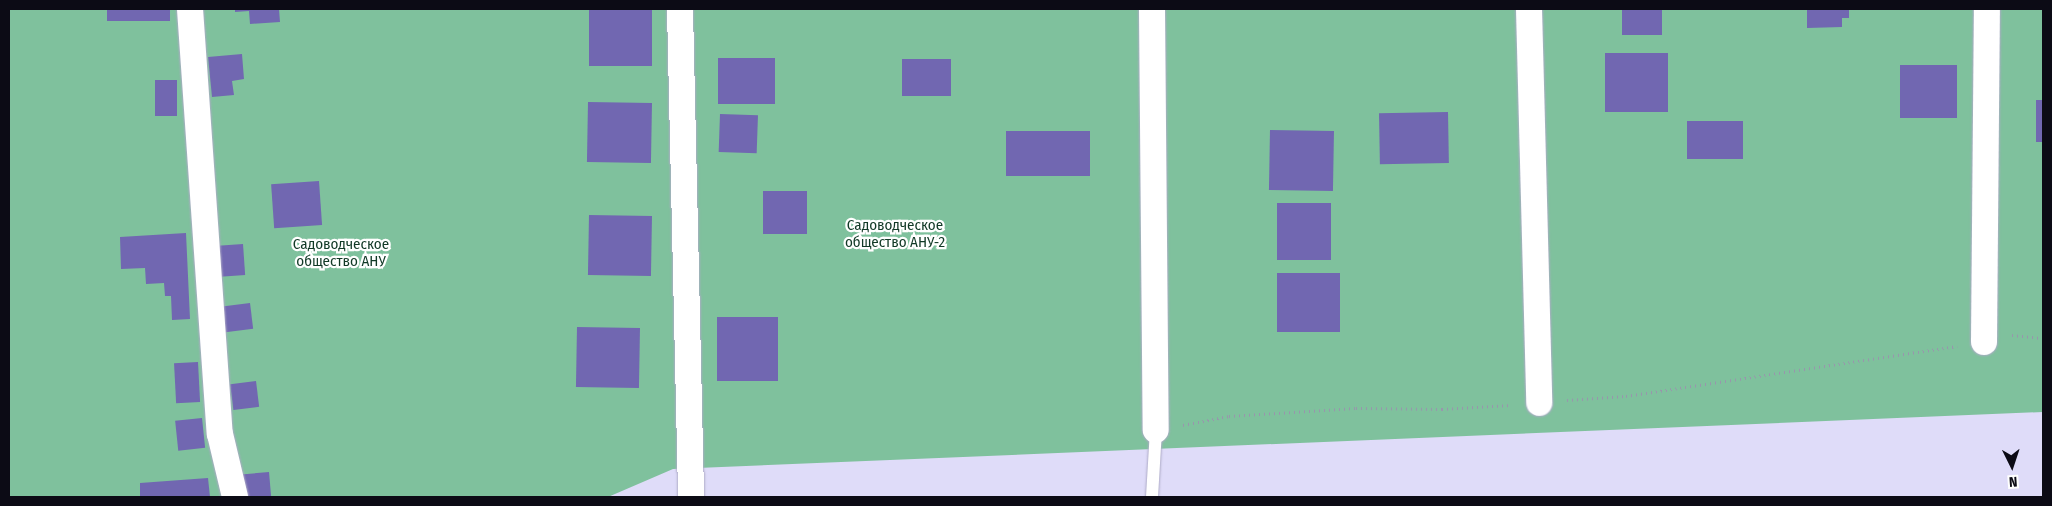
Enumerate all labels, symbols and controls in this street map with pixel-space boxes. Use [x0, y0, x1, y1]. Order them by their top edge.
park label: Садоводческое общество АНУ-2 [845, 216, 945, 251]
park label: Садоводческое общество АНУ [293, 235, 389, 270]
north arrow [1987, 441, 2037, 491]
text: N [2008, 473, 2018, 490]

